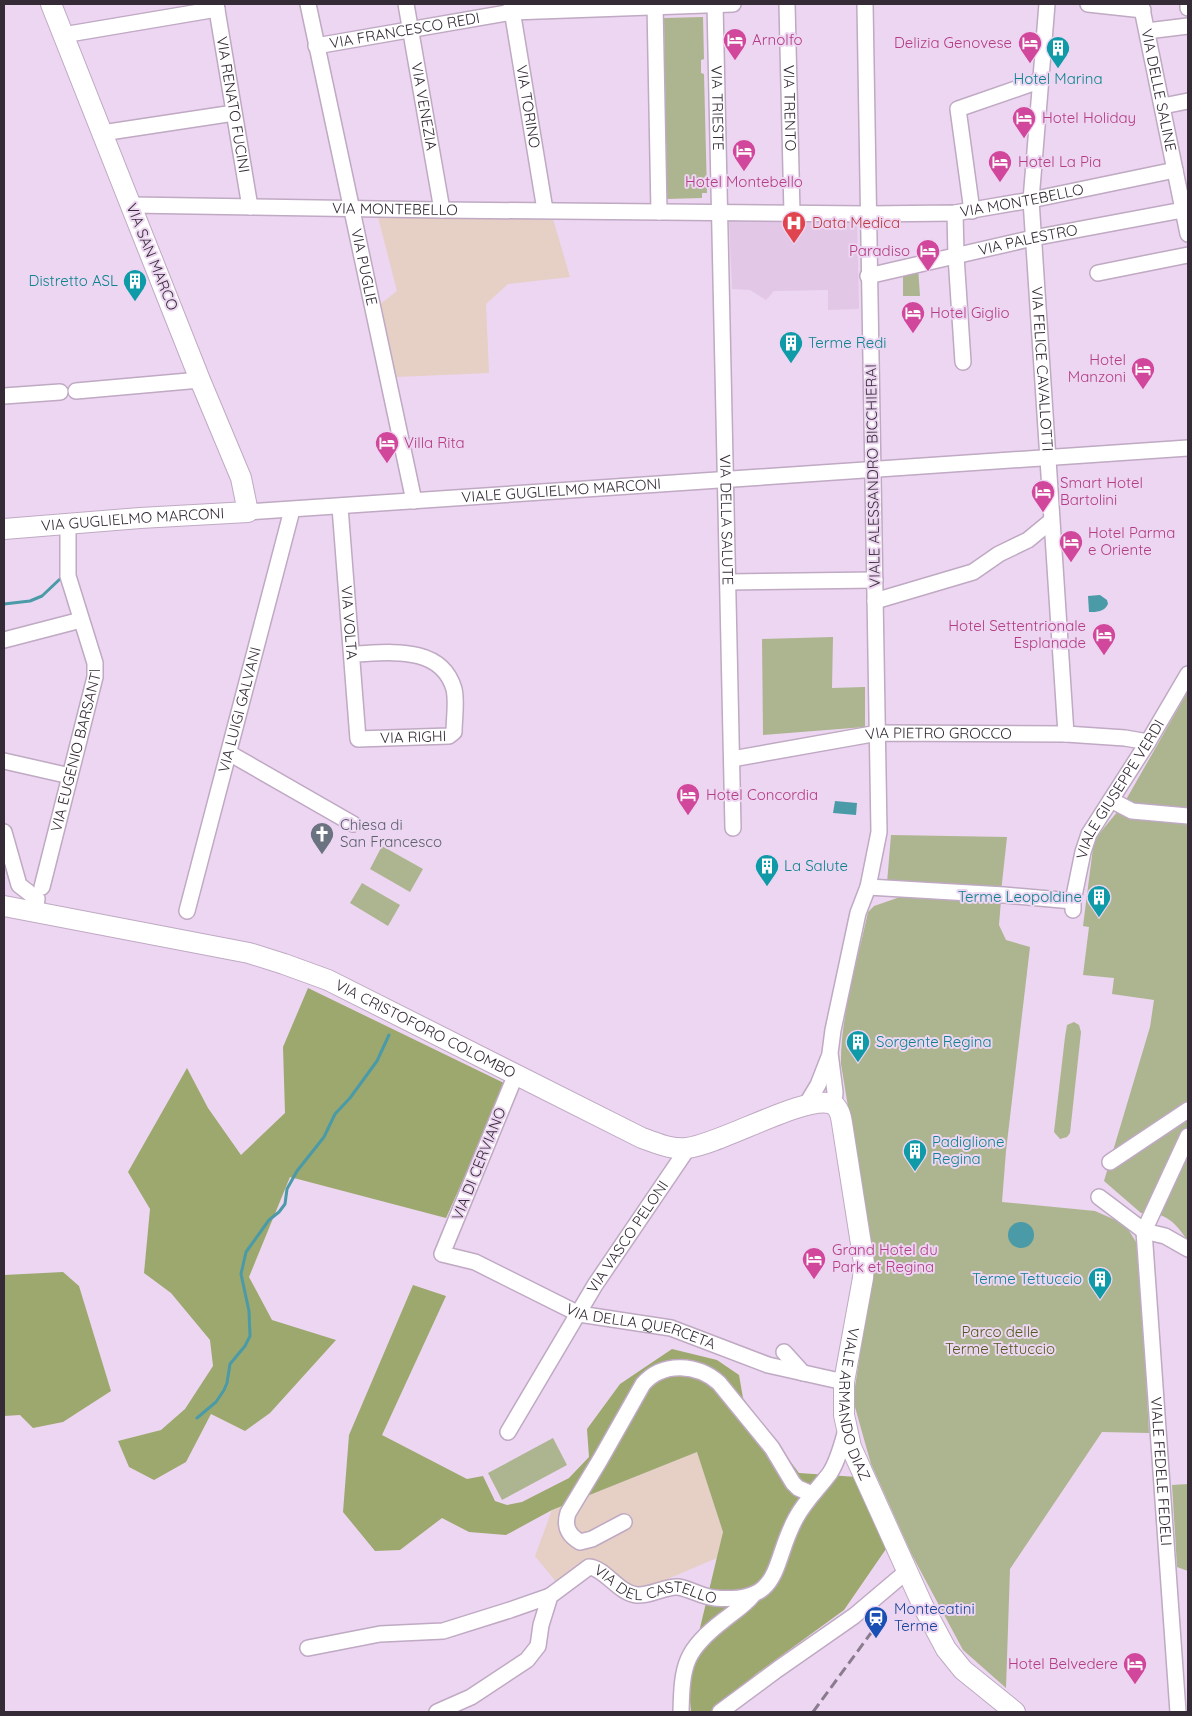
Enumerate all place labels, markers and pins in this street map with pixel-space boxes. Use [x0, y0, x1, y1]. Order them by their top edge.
hotel icon: Arnolfo [722, 27, 748, 61]
place label: Arnolfo [752, 30, 803, 49]
hotel icon: Delizia Genovese [1017, 30, 1043, 64]
place label: Delizia Genovese [894, 33, 1012, 52]
building icon: Hotel Marina [1045, 35, 1071, 69]
place label: Hotel Marina [1013, 69, 1103, 88]
hotel icon: Hotel Holiday [1011, 105, 1037, 139]
place label: Hotel Holiday [1042, 108, 1136, 127]
hotel icon: Hotel Montebello [731, 138, 757, 172]
hotel icon: Hotel La Pia [987, 149, 1013, 183]
place label: Hotel La Pia [1018, 152, 1101, 171]
place label: Hotel Montebello [685, 172, 803, 191]
hospital icon: Data Medica [781, 210, 807, 244]
place label: Data Medica [812, 213, 900, 232]
hotel icon: Paradiso [915, 238, 941, 272]
place label: Paradiso [849, 241, 910, 260]
building icon: Distretto ASL [122, 268, 148, 302]
place label: Distretto ASL [29, 271, 118, 290]
hotel icon: Hotel Giglio [900, 300, 926, 334]
place label: Hotel Giglio [930, 303, 1010, 322]
building icon: Terme Redi [778, 330, 804, 364]
place label: Terme Redi [808, 333, 887, 352]
place label: Hotel Manzoni [1068, 350, 1126, 386]
hotel icon: Hotel Manzoni [1130, 356, 1156, 390]
hotel icon: Villa Rita [374, 430, 400, 464]
place label: Villa Rita [404, 433, 465, 452]
place label: Smart Hotel Bartolini [1060, 473, 1143, 509]
hotel icon: Smart Hotel Bartolini [1030, 479, 1056, 513]
place label: Hotel Parma e Oriente [1088, 523, 1175, 559]
hotel icon: Hotel Parma e Oriente [1058, 529, 1084, 563]
place label: Hotel Settentrionale Esplanade [948, 616, 1086, 652]
hotel icon: Hotel Settentrionale Esplanade [1091, 622, 1117, 656]
hotel icon: Hotel Concordia [675, 782, 701, 816]
place label: Hotel Concordia [706, 785, 818, 804]
place label: Chiesa di San Francesco [340, 815, 442, 851]
church icon: Chiesa di San Francesco [309, 821, 335, 855]
building icon: La Salute [754, 853, 780, 887]
place label: La Salute [784, 856, 848, 875]
building icon: Terme Leopoldine [1086, 884, 1112, 918]
place label: Terme Leopoldine [958, 887, 1082, 906]
building icon: Sorgente Regina [845, 1029, 871, 1063]
place label: Sorgente Regina [876, 1032, 992, 1051]
place label: Padiglione Regina [932, 1132, 1004, 1168]
building icon: Padiglione Regina [902, 1138, 928, 1172]
place label: Grand Hotel du Park et Regina [832, 1240, 938, 1276]
hotel icon: Grand Hotel du Park et Regina [801, 1246, 827, 1280]
building icon: Terme Tettuccio [1087, 1266, 1113, 1300]
place label: Terme Tettuccio [972, 1269, 1082, 1288]
place label: Montecatini Terme [894, 1599, 975, 1635]
station icon: Montecatini Terme [863, 1605, 889, 1639]
hotel icon: Hotel Belvedere [1122, 1651, 1148, 1685]
place label: Hotel Belvedere [1008, 1654, 1118, 1673]

